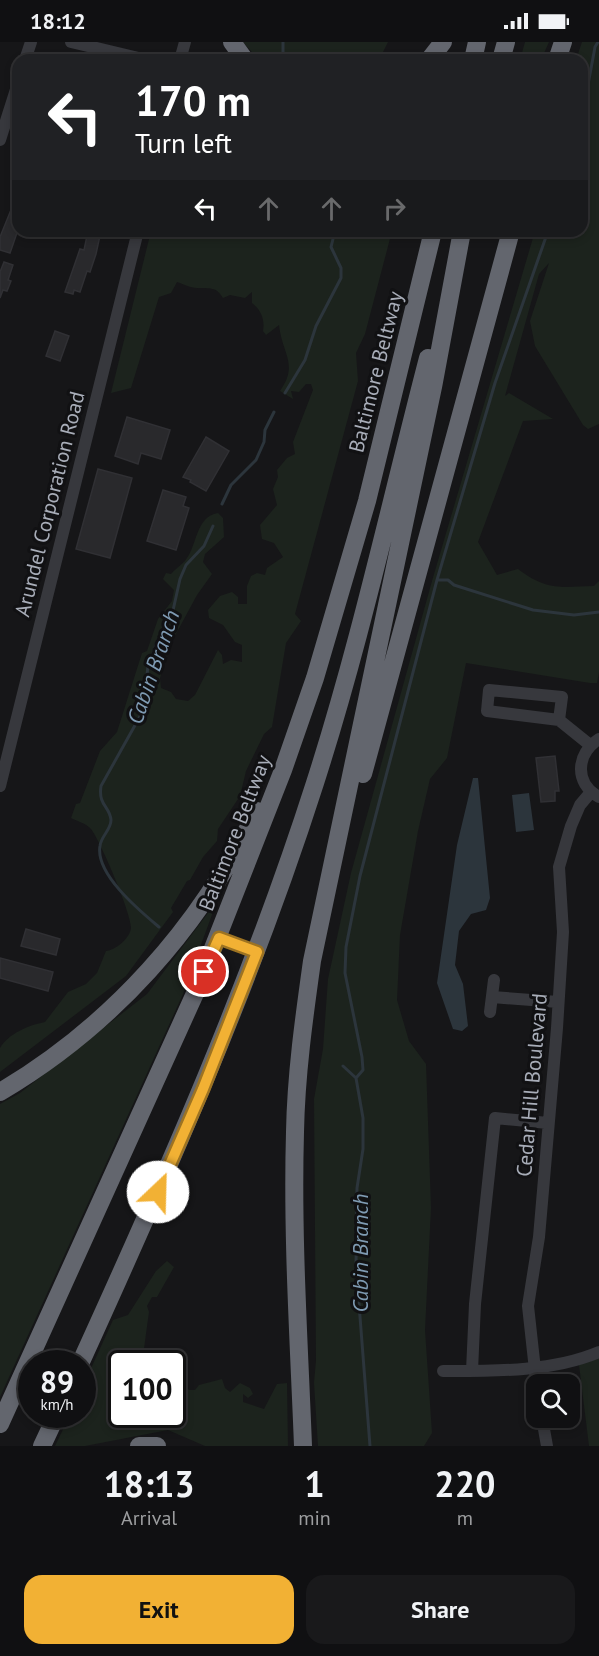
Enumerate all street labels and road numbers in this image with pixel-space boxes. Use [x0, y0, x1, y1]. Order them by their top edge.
street label: Baltimore Beltway [342, 288, 409, 455]
street label: Arundel Corporation Road [8, 388, 91, 619]
street label: Baltimore Beltway [192, 751, 277, 915]
street label: Cedar Hill Boulevard [510, 992, 553, 1178]

